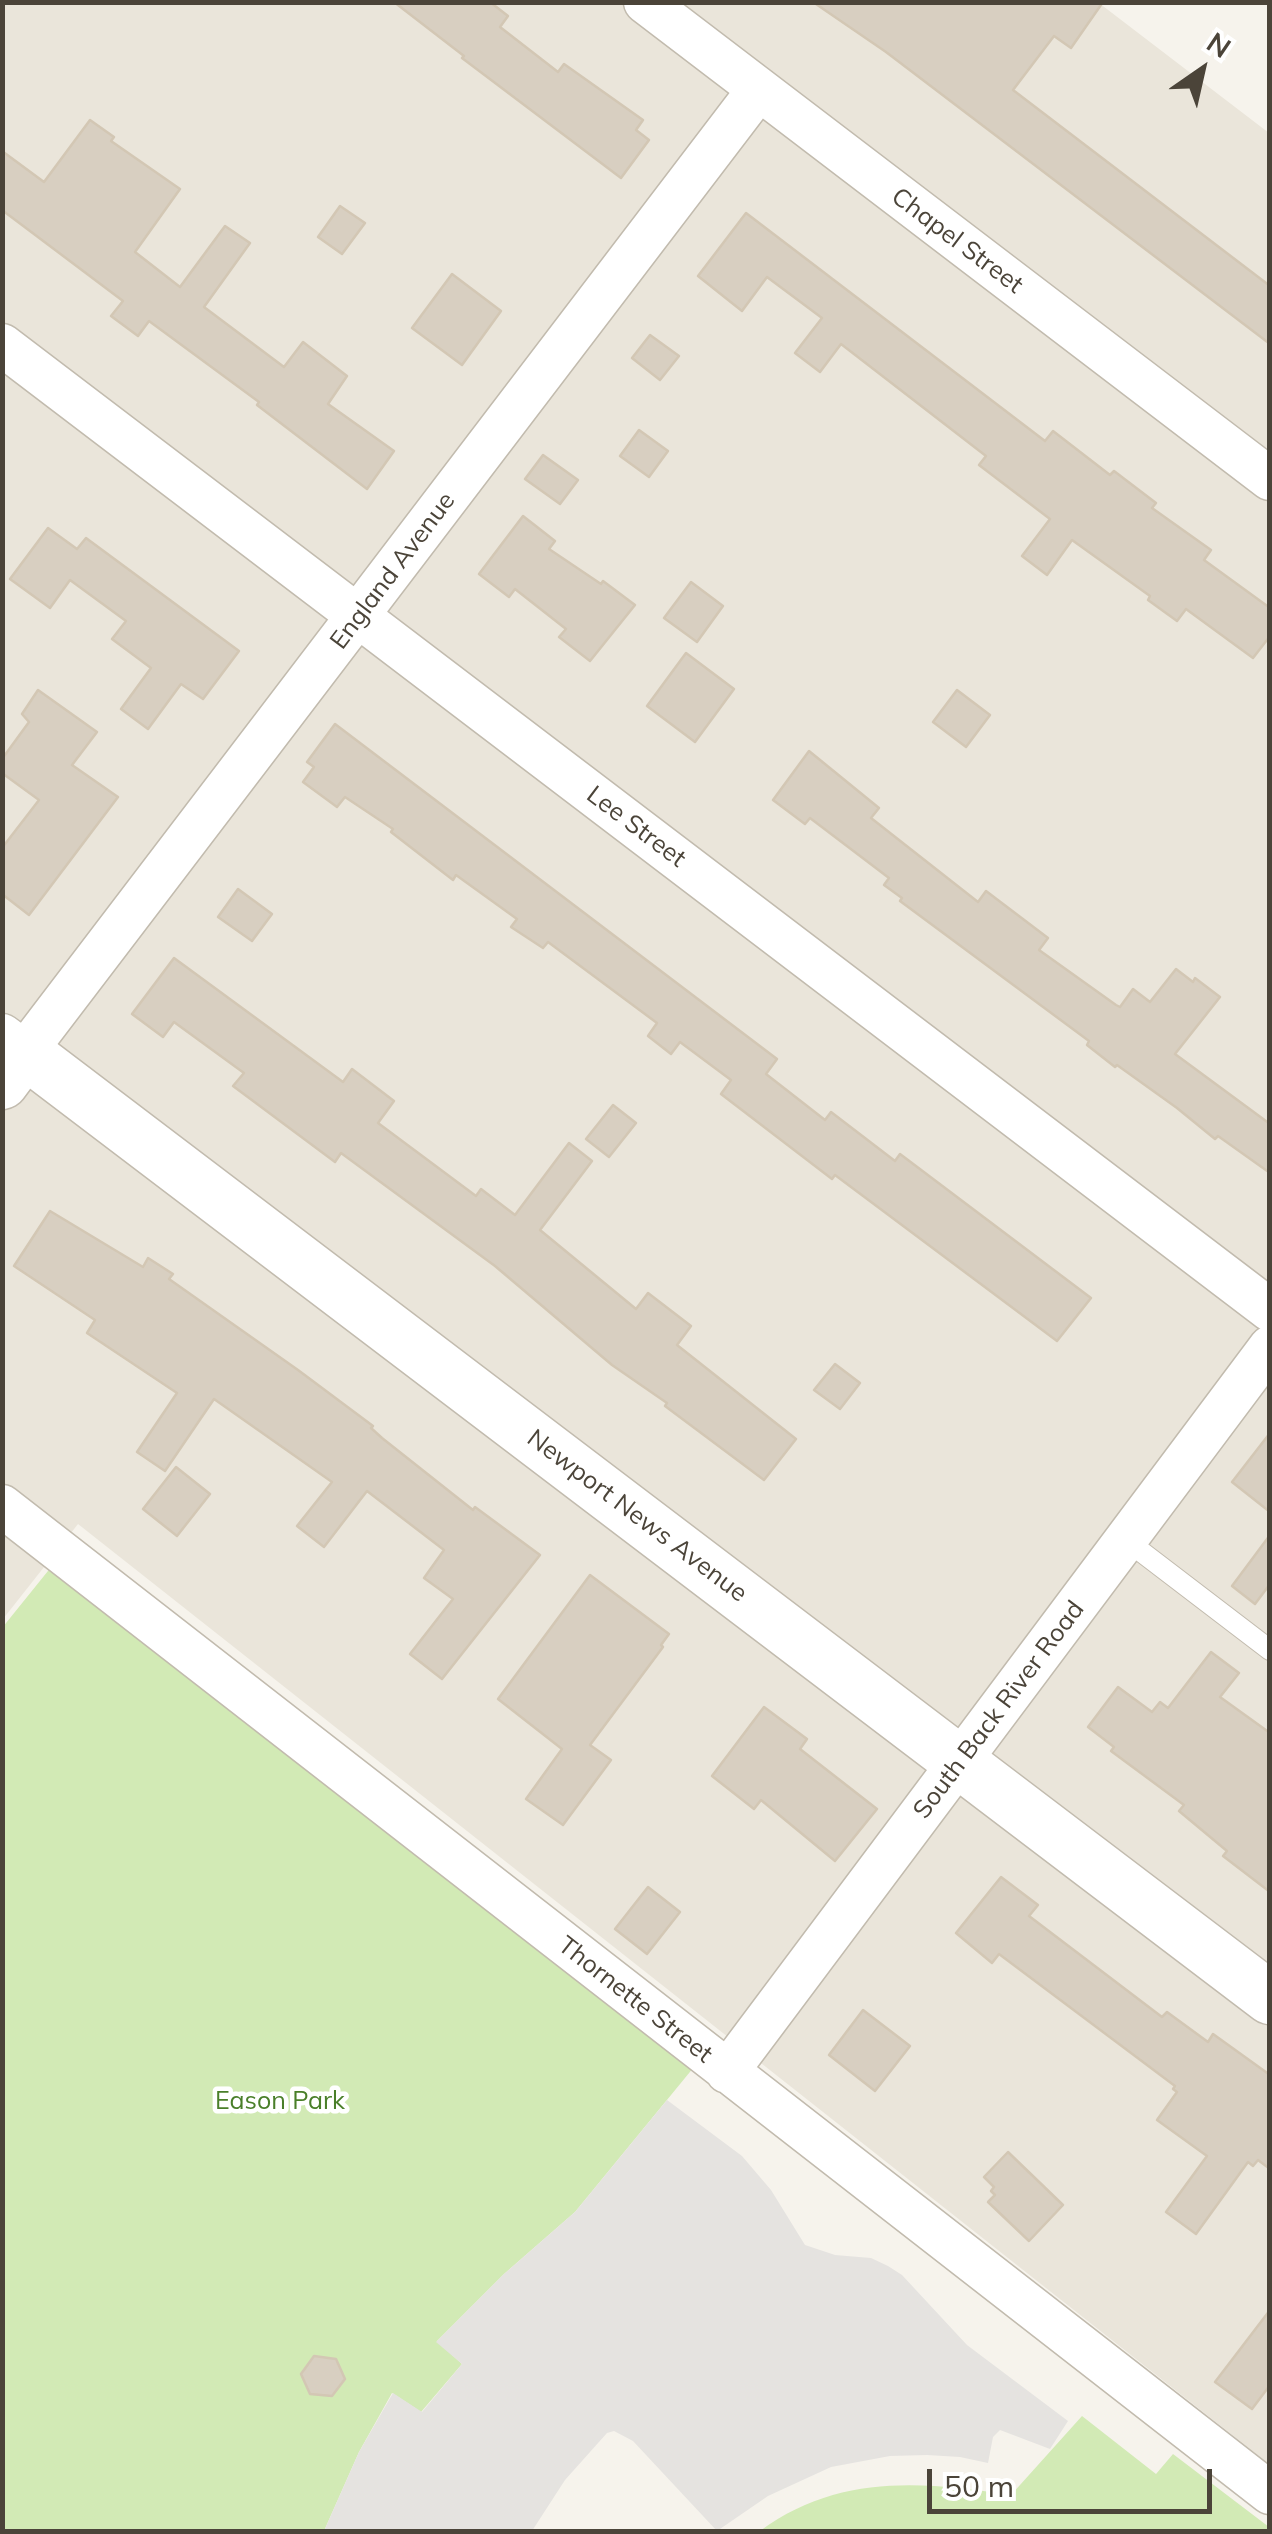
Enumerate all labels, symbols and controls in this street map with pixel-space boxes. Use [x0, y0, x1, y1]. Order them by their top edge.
north arrow [1152, 20, 1252, 120]
text: N [1200, 24, 1238, 65]
street label: Chapel Street [885, 182, 1029, 300]
street label: England Avenue [324, 487, 462, 655]
street label: Lee Street [581, 780, 691, 874]
street label: Newport News Avenue [521, 1423, 753, 1609]
street label: South Back River Road [907, 1595, 1091, 1825]
street label: Thornette Street [552, 1930, 718, 2070]
park label: Eason Park [215, 2086, 345, 2116]
scale bar [932, 2449, 1217, 2511]
text: 50 m [944, 2467, 1014, 2505]

